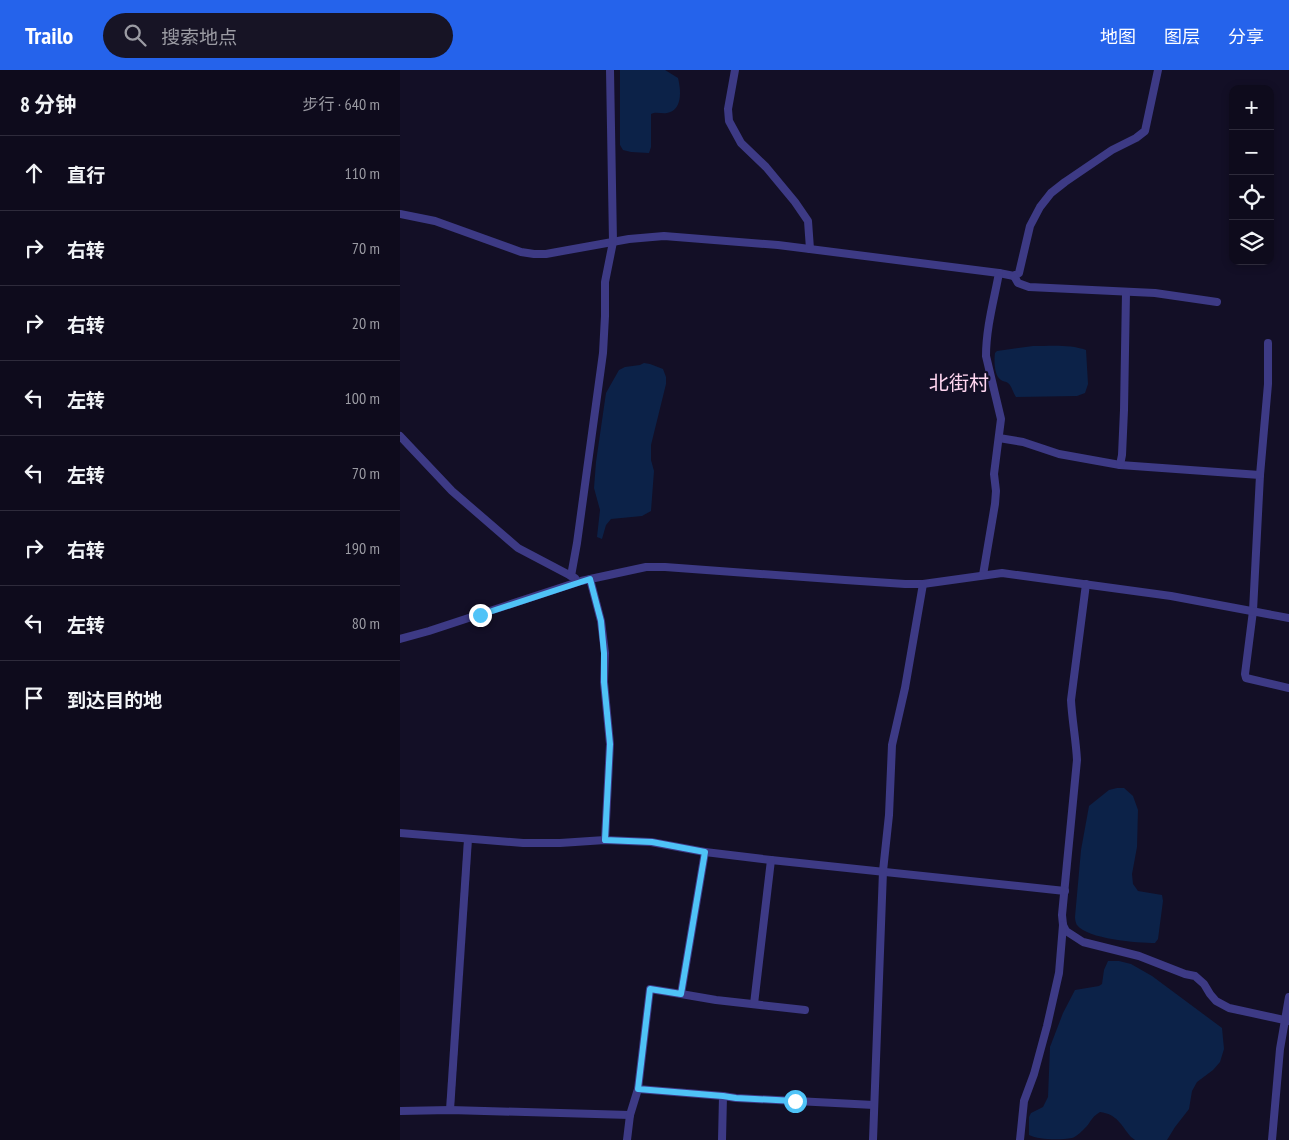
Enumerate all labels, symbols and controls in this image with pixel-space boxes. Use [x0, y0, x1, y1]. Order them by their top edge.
search box [103, 13, 453, 58]
text: Trailo [25, 20, 73, 51]
icon: search [121, 21, 149, 49]
text: 搜索地点 [161, 25, 237, 49]
text: 地图 [1100, 25, 1136, 48]
text: 图层 [1164, 25, 1200, 48]
text: 分享 [1228, 25, 1264, 48]
map controls [1229, 85, 1274, 265]
button: + [1229, 85, 1274, 130]
text: 8 分钟 [20, 91, 76, 118]
text: 步行 · 640 m [302, 94, 380, 114]
button: − [1229, 130, 1274, 175]
icon: ahead [20, 159, 48, 187]
text: 直行 [67, 163, 105, 187]
text: 110 m [345, 163, 380, 183]
button: locate [1229, 175, 1274, 220]
button: layers [1229, 220, 1274, 265]
icon: right [20, 234, 48, 262]
text: 右转 [67, 238, 105, 262]
text: 70 m [352, 238, 380, 258]
icon: right [20, 309, 48, 337]
text: 右转 [67, 313, 105, 337]
text: 20 m [352, 313, 380, 333]
district label: 北街村 [929, 370, 989, 396]
icon: left [20, 384, 48, 412]
text: 左转 [67, 388, 105, 412]
text: 100 m [345, 388, 380, 408]
icon: left [20, 459, 48, 487]
text: 左转 [67, 463, 105, 487]
text: 70 m [352, 463, 380, 483]
icon: right [20, 534, 48, 562]
text: 右转 [67, 538, 105, 562]
text: 190 m [345, 538, 380, 558]
route end [469, 604, 492, 627]
icon: left [20, 609, 48, 637]
text: 左转 [67, 613, 105, 637]
text: 80 m [352, 613, 380, 633]
icon: arrive [20, 684, 48, 712]
text: 到达目的地 [67, 688, 162, 712]
route start [784, 1090, 807, 1113]

